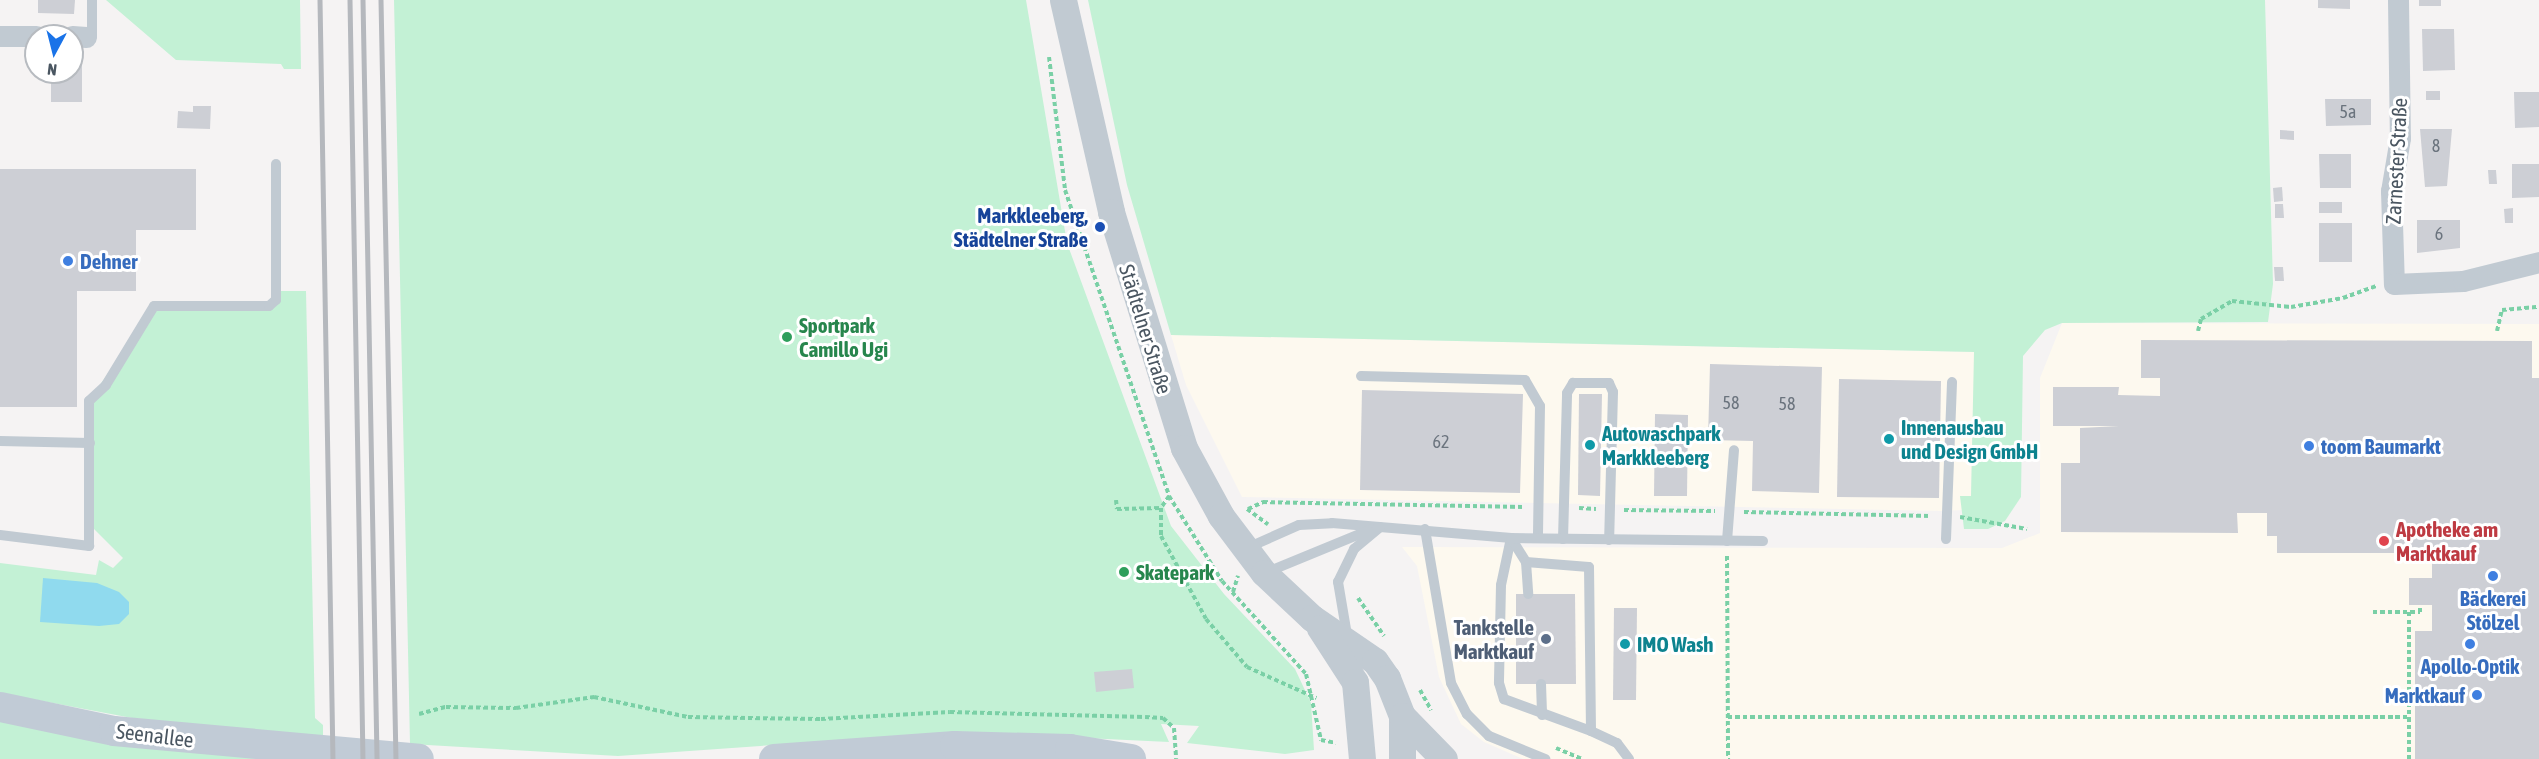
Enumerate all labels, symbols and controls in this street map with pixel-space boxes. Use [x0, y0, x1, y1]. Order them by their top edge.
north arrow [24, 24, 84, 84]
text: N [46, 60, 58, 79]
street label: Zarnester Straße [2380, 97, 2412, 225]
house number: 5a [2340, 101, 2356, 123]
house number: 8 [2432, 135, 2440, 157]
place label: Markkleeberg, Städtelner Straße [954, 202, 1088, 252]
marker: Markkleeberg, Städtelner Straße [1093, 220, 1107, 234]
house number: 6 [2435, 223, 2443, 245]
place label: Dehner [80, 248, 137, 274]
marker: Dehner [61, 254, 75, 268]
street label: Städtelner Straße [1114, 261, 1178, 397]
place label: Sportpark Camillo Ugi [799, 312, 888, 362]
marker: Sportpark Camillo Ugi [780, 330, 794, 344]
house number: 58 [1723, 392, 1739, 414]
house number: 58 [1779, 393, 1795, 415]
place label: Innenausbau und Design GmbH [1901, 414, 2038, 464]
place label: Autowaschpark Markkleeberg [1602, 420, 1721, 470]
house number: 62 [1433, 431, 1449, 453]
marker: Innenausbau und Design GmbH [1882, 432, 1896, 446]
place label: toom Baumarkt [2321, 433, 2441, 459]
marker: Autowaschpark Markkleeberg [1583, 438, 1597, 452]
marker: toom Baumarkt [2302, 439, 2316, 453]
place label: Apotheke am Marktkauf [2396, 516, 2498, 566]
marker: Apotheke am Marktkauf [2377, 534, 2391, 548]
place label: Skatepark [1136, 559, 1214, 585]
marker: Skatepark [1117, 565, 1131, 579]
marker: Bäckerei Stölzel [2486, 569, 2500, 583]
place label: Bäckerei Stölzel [2460, 585, 2526, 635]
place label: Tankstelle Marktkauf [1454, 614, 1534, 664]
place label: IMO Wash [1637, 631, 1714, 657]
marker: Tankstelle Marktkauf [1539, 632, 1553, 646]
marker: IMO Wash [1618, 637, 1632, 651]
marker: Apollo-Optik [2463, 637, 2477, 651]
place label: Apollo-Optik [2421, 653, 2519, 679]
place label: Marktkauf [2385, 682, 2465, 708]
marker: Marktkauf [2470, 688, 2484, 702]
street label: Seenallee [115, 718, 195, 752]

